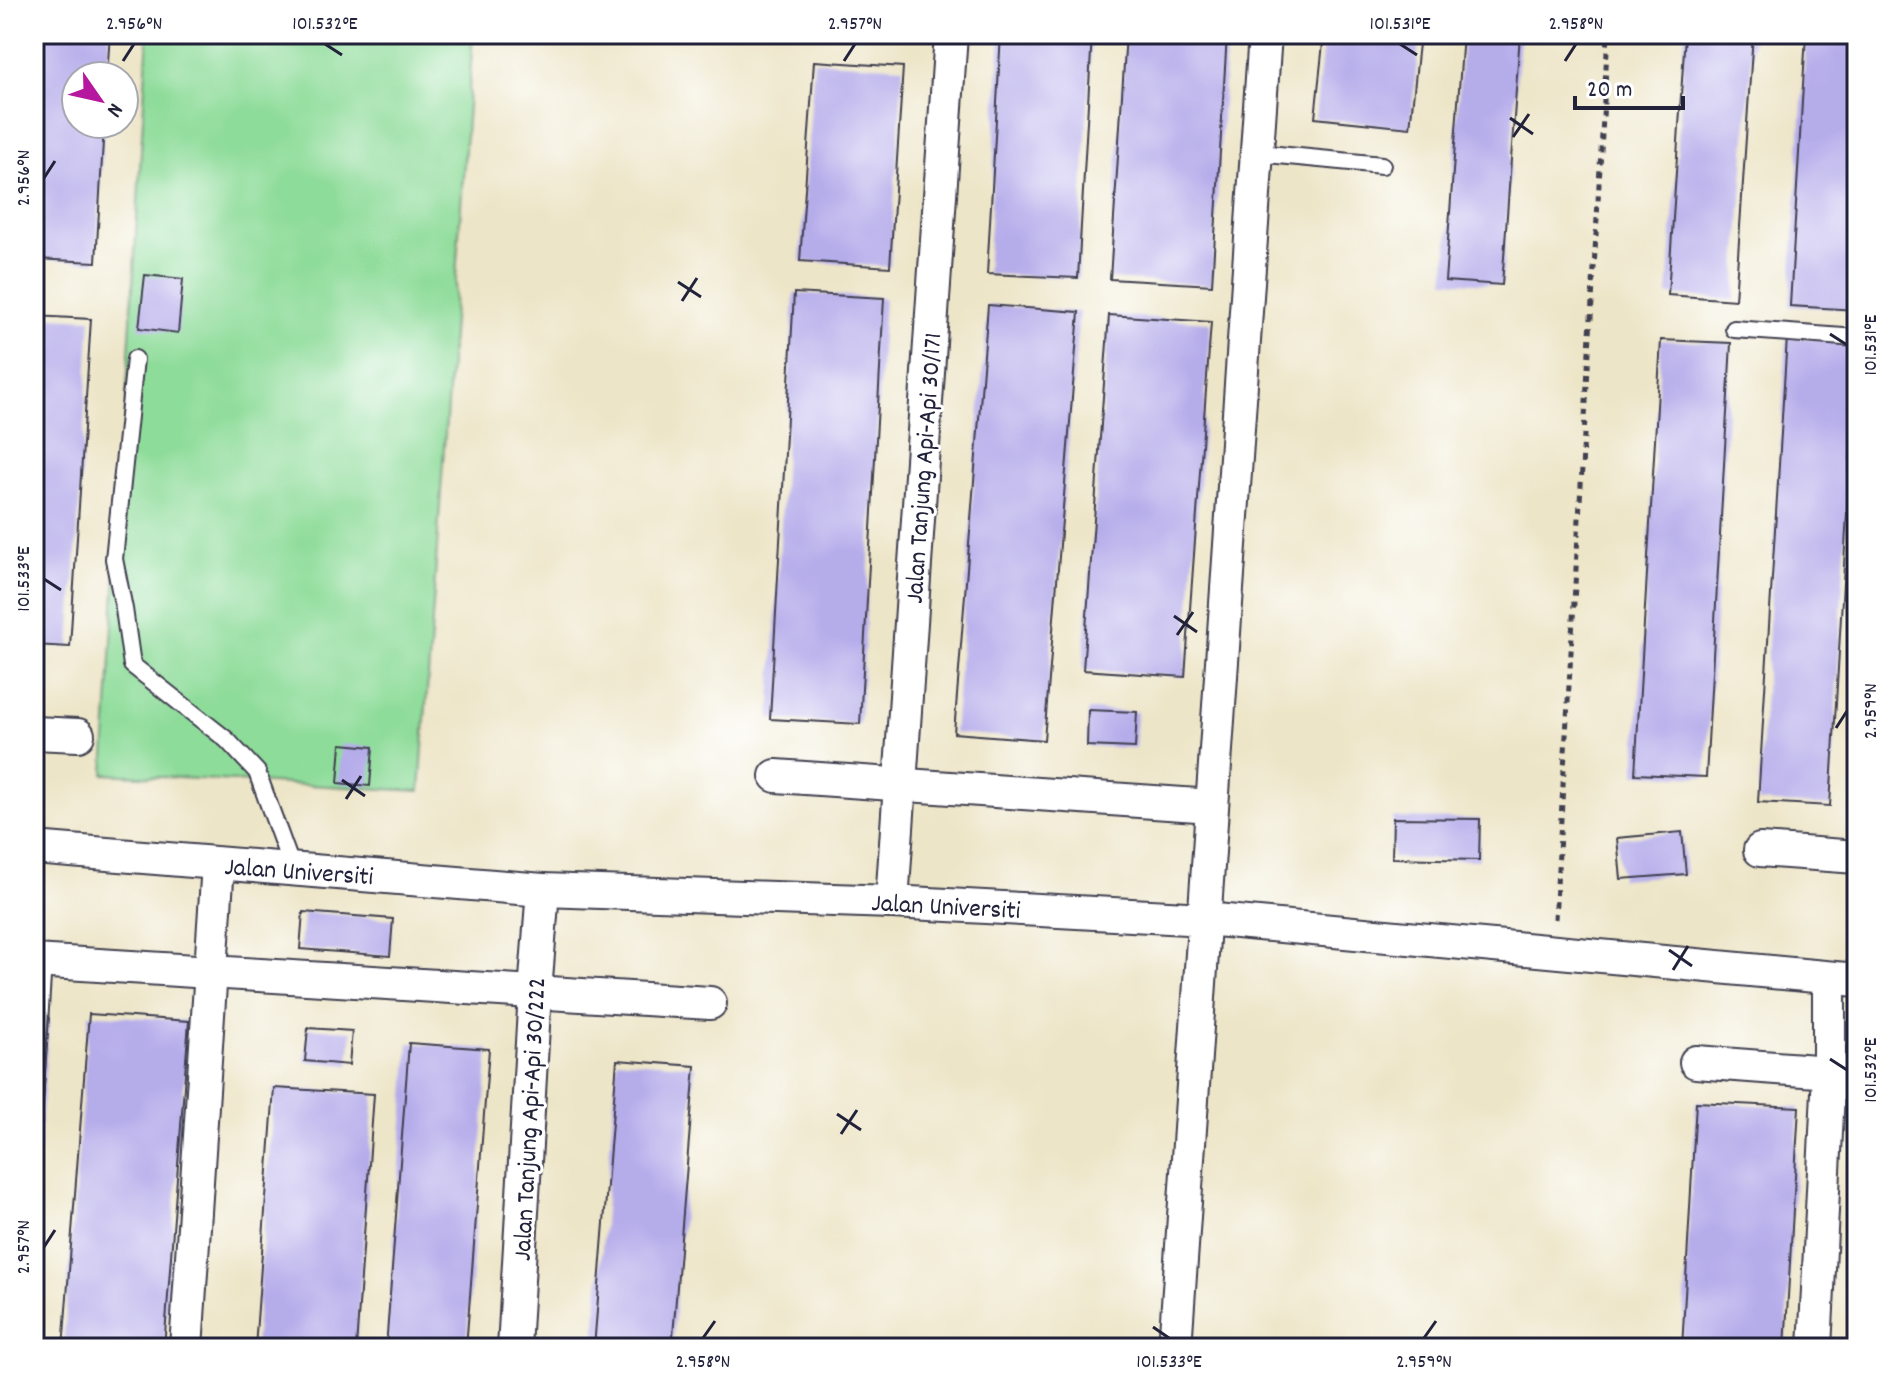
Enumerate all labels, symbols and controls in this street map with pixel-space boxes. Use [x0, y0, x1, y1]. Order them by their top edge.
text: 2.956°N [106, 11, 162, 39]
text: 101.532°E [292, 11, 358, 39]
text: 2.957°N [828, 11, 882, 39]
text: 101.531°E [1370, 11, 1431, 39]
text: 2.958°N [1549, 11, 1603, 39]
north arrow [60, 60, 140, 140]
scale bar [1575, 60, 1683, 110]
text: 20 m [1587, 74, 1633, 108]
text: N [98, 96, 130, 123]
text: 2.956°N [11, 150, 39, 206]
text: 101.531°E [1858, 315, 1886, 376]
street label: Jalan Tanjung Api-Api 30/171 [898, 332, 953, 605]
text: 101.533°E [11, 546, 39, 612]
text: 2.959°N [1858, 683, 1886, 739]
street label: Jalan Universiti [223, 850, 375, 897]
street label: Jalan Universiti [870, 886, 1022, 931]
street label: Jalan Tanjung Api-Api 30/222 [506, 976, 557, 1262]
text: 101.532°E [1858, 1037, 1886, 1103]
text: 2.957°N [11, 1220, 39, 1274]
text: 2.958°N [676, 1349, 730, 1377]
text: 101.533°E [1136, 1349, 1202, 1377]
text: 2.959°N [1396, 1349, 1452, 1377]

